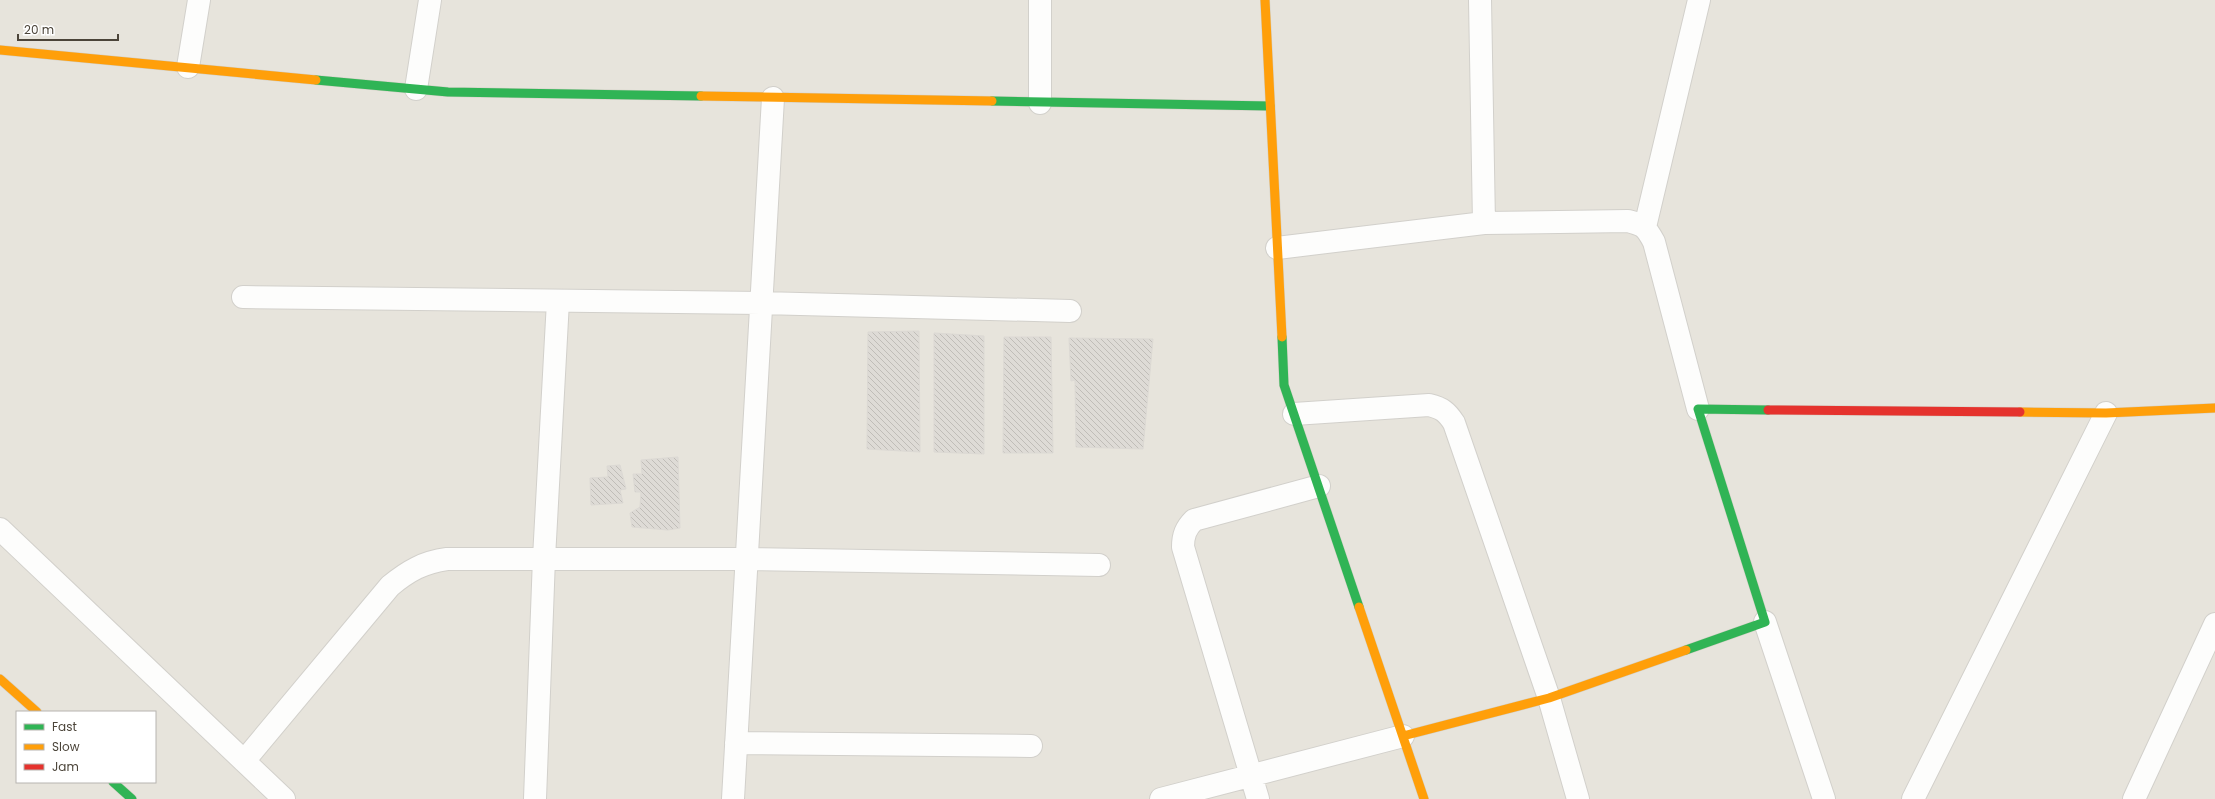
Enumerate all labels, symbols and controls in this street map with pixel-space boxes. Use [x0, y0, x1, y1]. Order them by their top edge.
scale bar [18, 16, 118, 42]
text: 20 m [24, 21, 54, 38]
legend [16, 711, 156, 783]
text: Fast [52, 718, 77, 735]
text: Slow [52, 738, 80, 755]
text: Jam [52, 758, 79, 775]

